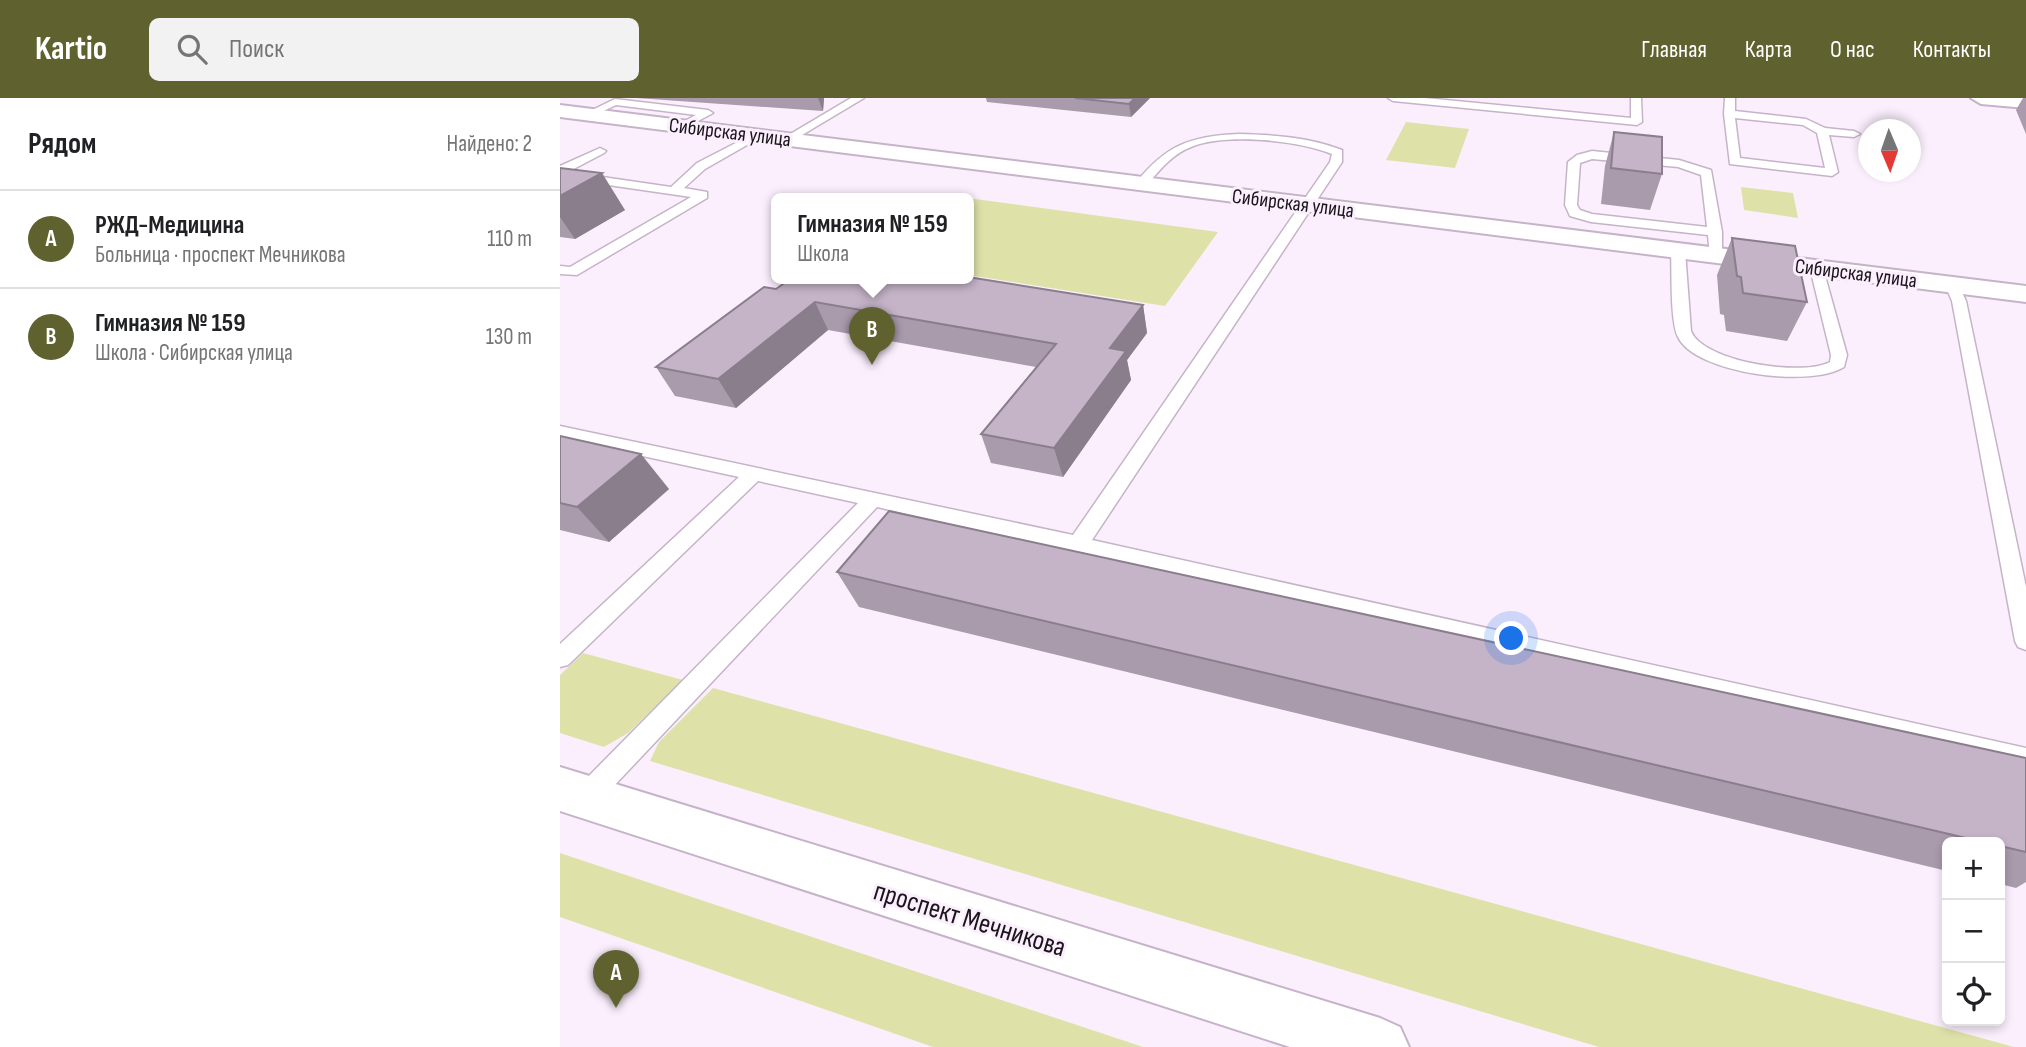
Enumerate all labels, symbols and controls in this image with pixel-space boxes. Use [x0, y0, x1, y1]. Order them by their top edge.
search box [149, 18, 639, 81]
text: Kartio [35, 29, 107, 69]
icon: search [173, 30, 211, 68]
text: Поиск [229, 34, 284, 65]
text: Главная [1641, 35, 1707, 64]
text: Карта [1745, 35, 1792, 64]
text: О нас [1830, 35, 1875, 64]
text: Контакты [1913, 35, 1991, 64]
street label: Сибирская улица [668, 113, 792, 152]
north arrow [1858, 119, 1921, 182]
text: Рядом [28, 126, 96, 162]
text: Найдено: 2 [446, 130, 532, 158]
street label: Сибирская улица [1231, 184, 1355, 223]
popup [771, 193, 974, 284]
text: Гимназия № 159 [797, 209, 948, 240]
text: РЖД-Медицина [95, 210, 244, 241]
text: A [46, 225, 56, 253]
text: 110 m [487, 225, 532, 253]
text: Школа [797, 240, 849, 268]
text: Больница · проспект Мечникова [95, 241, 346, 269]
street label: Сибирская улица [1794, 254, 1918, 293]
pin: B [849, 307, 895, 365]
text: Гимназия № 159 [95, 308, 246, 339]
text: B [46, 323, 56, 351]
text: 130 m [486, 323, 532, 351]
text: Школа · Сибирская улица [95, 339, 293, 367]
your location [1494, 621, 1528, 655]
map controls [1942, 837, 2005, 1026]
button: + [1942, 837, 2005, 900]
street label: проспект Мечникова [870, 875, 1070, 964]
button: − [1942, 900, 2005, 963]
pin: A [593, 950, 639, 1008]
button: locate [1942, 963, 2005, 1026]

